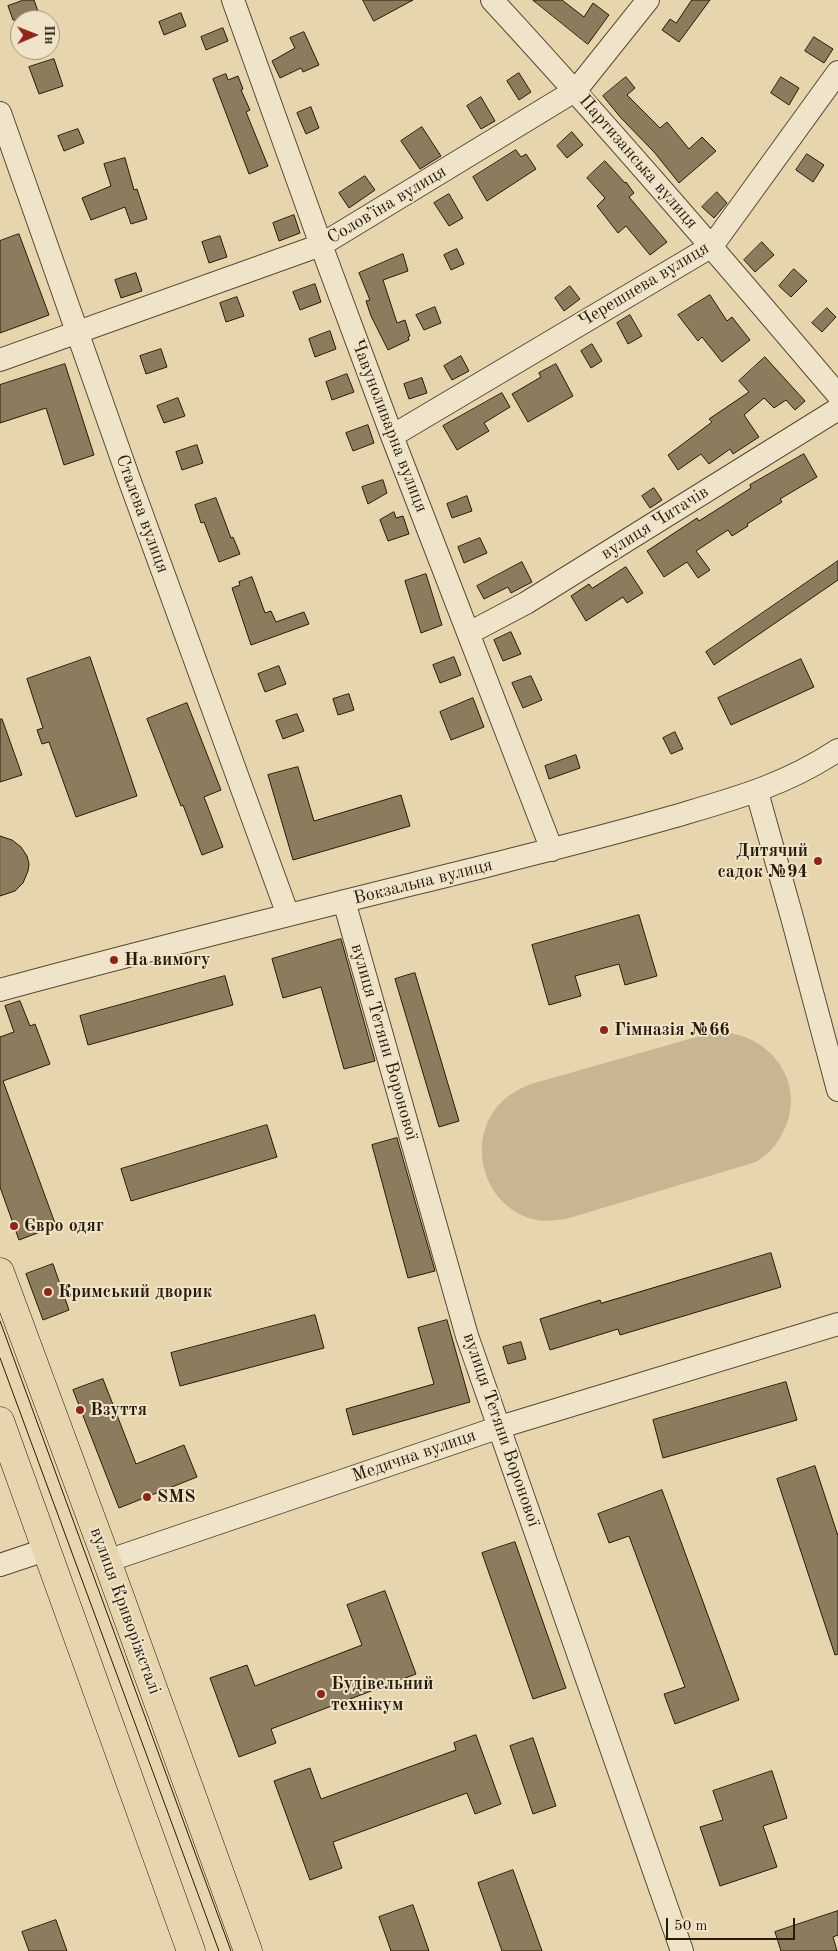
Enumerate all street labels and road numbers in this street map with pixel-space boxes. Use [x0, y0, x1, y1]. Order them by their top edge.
street label: Партизанська вулиця [574, 91, 702, 233]
street label: Соловʼїна вулиця [323, 161, 451, 249]
street label: Черешнева вулиця [575, 237, 713, 333]
street label: Чавуноливарна вулиця [346, 336, 432, 516]
street label: Сталева вулиця [111, 452, 173, 576]
street label: вулиця Читачів [597, 481, 713, 565]
street label: Вокзальна вулиця [351, 854, 495, 910]
street label: вулиця Тетяни Воронової [346, 941, 422, 1143]
street label: вулиця Тетяни Воронової [458, 1330, 544, 1530]
street label: Медична вулиця [349, 1425, 479, 1487]
street label: вулиця Криворіжсталі [85, 1525, 165, 1697]

